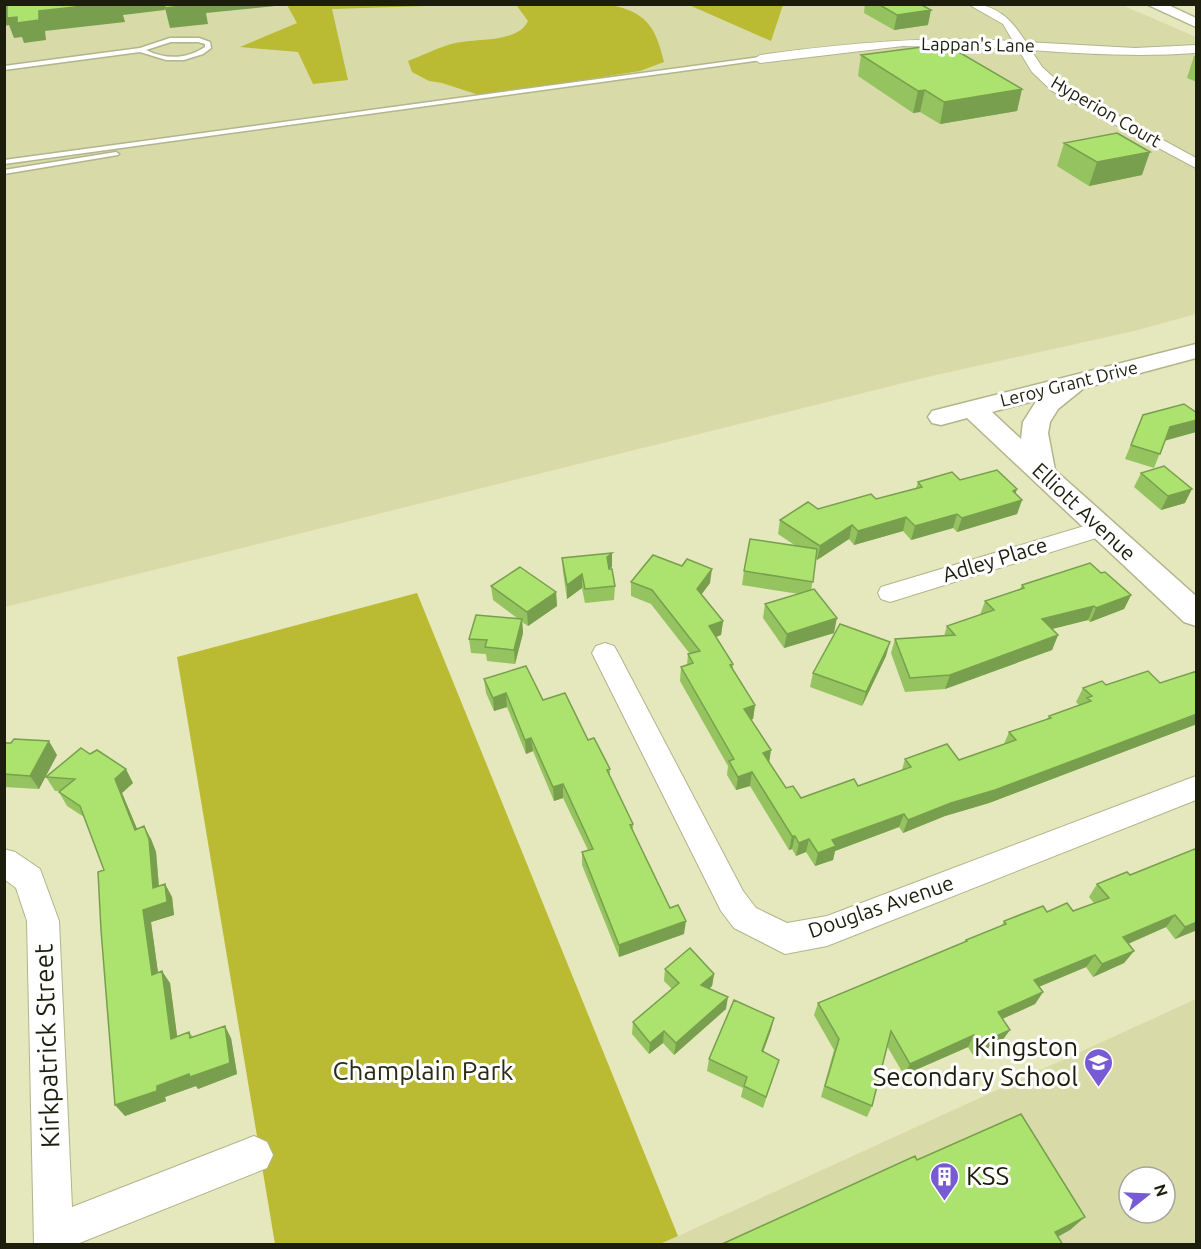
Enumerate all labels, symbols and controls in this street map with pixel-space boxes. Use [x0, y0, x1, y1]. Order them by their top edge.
street label: Lappan's Lane [921, 33, 1035, 55]
street label: Hyperion Court [1048, 72, 1165, 151]
street label: Leroy Grant Drive [998, 356, 1140, 410]
street label: Elliott Avenue [1028, 457, 1141, 565]
street label: Adley Place [939, 532, 1050, 586]
street label: Douglas Avenue [805, 870, 957, 942]
street label: Kirkpatrick Street [28, 943, 65, 1149]
place label: Kingston Secondary School [873, 1032, 1078, 1091]
school or university icon: Kingston Secondary School [1083, 1046, 1115, 1088]
park label: Champlain Park [333, 1056, 513, 1085]
building icon: KSS [929, 1160, 961, 1202]
place label: KSS [966, 1161, 1009, 1190]
north arrow [1117, 1165, 1177, 1225]
text: N [1151, 1182, 1172, 1199]

